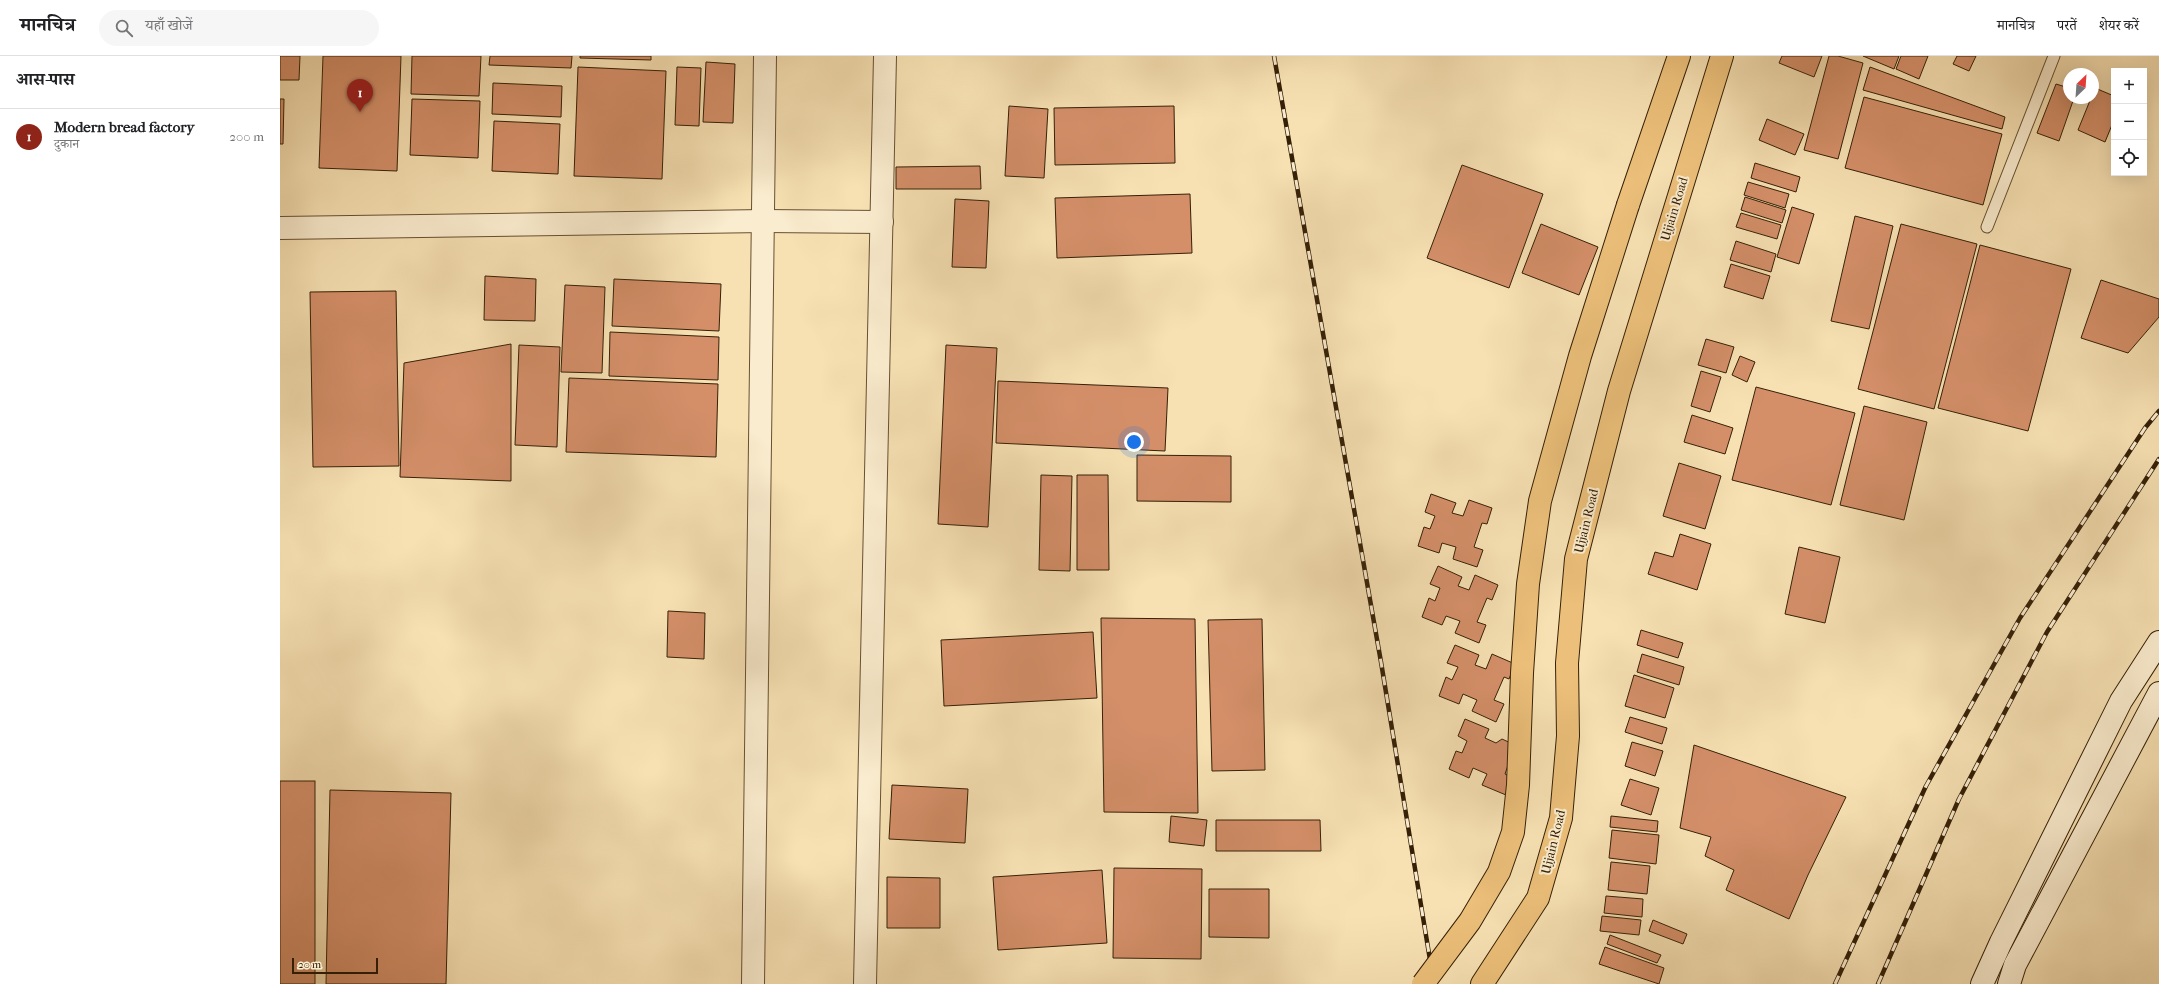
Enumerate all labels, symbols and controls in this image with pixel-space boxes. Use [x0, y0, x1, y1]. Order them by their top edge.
search box [99, 10, 379, 46]
text: मानचित्र [20, 14, 75, 36]
text: यहाँ खोजें [145, 16, 192, 34]
icon: search [113, 17, 135, 39]
text: मानचित्र [1997, 17, 2035, 34]
text: परतें [2057, 17, 2077, 34]
text: शेयर करें [2099, 17, 2139, 34]
north arrow [2063, 68, 2099, 104]
map controls [2111, 68, 2147, 176]
button: + [2111, 68, 2147, 104]
text: आस-पास [16, 69, 75, 89]
pin: 1 [347, 79, 373, 112]
button: − [2111, 104, 2147, 140]
text: Modern bread factory [54, 118, 195, 136]
text: 1 [27, 129, 31, 144]
text: 200 m [229, 129, 264, 144]
text: दुकान [54, 136, 79, 151]
button: locate [2111, 140, 2147, 176]
street label: Ujjain Road [1657, 174, 1691, 243]
your location [1124, 432, 1144, 452]
street label: Ujjain Road [1571, 486, 1601, 555]
street label: Ujjain Road [1538, 807, 1568, 876]
scale bar [292, 956, 378, 975]
text: 20 m [298, 958, 321, 971]

